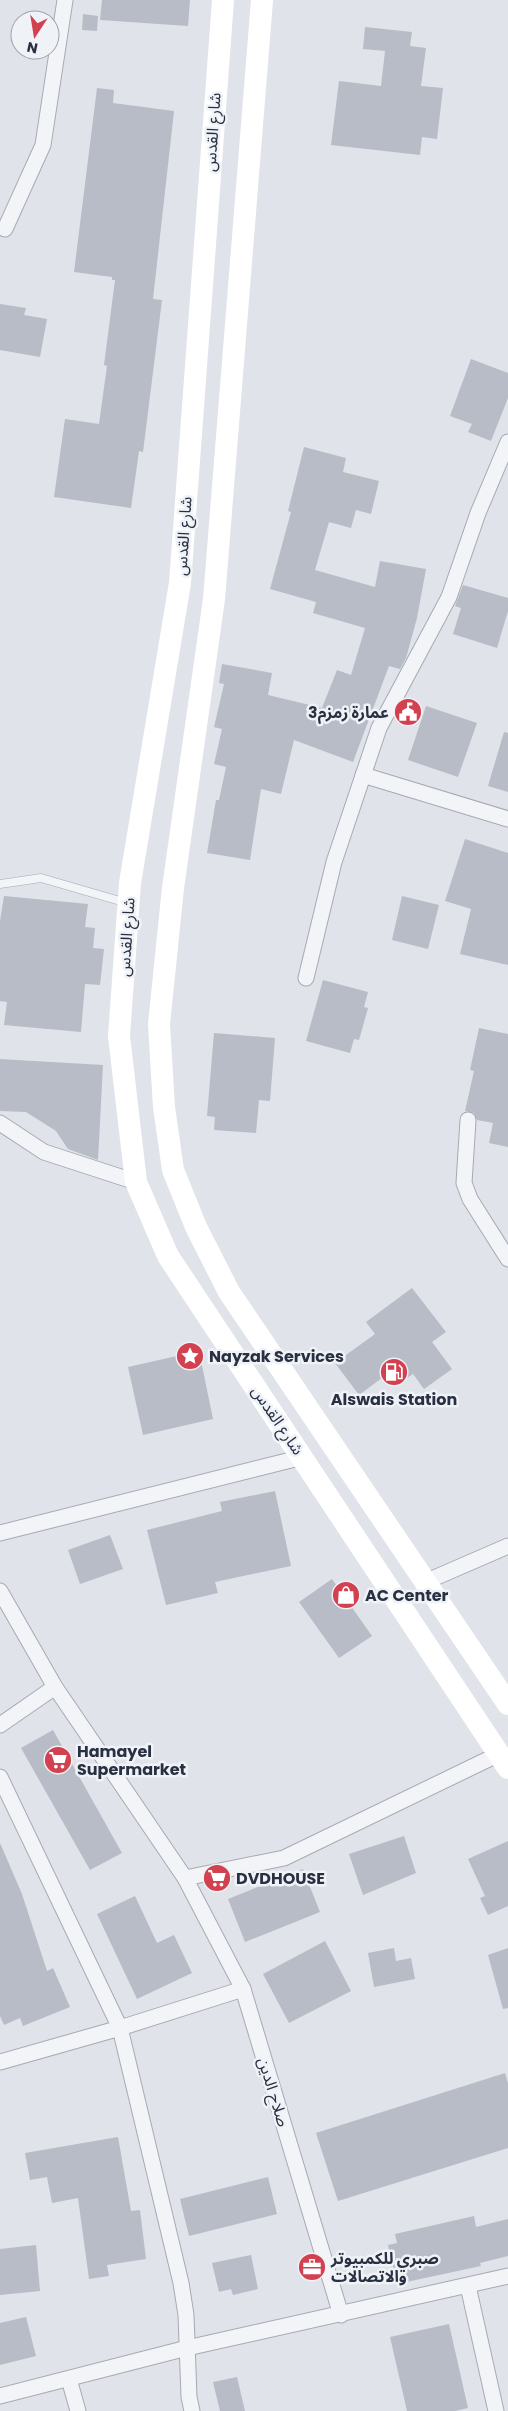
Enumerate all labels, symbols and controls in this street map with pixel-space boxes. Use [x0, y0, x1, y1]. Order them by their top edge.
north arrow [10, 10, 60, 60]
text: N [25, 37, 40, 59]
street label: شارع القدس [198, 92, 228, 172]
street label: شارع القدس [169, 496, 199, 576]
public building icon: عمارة زمزم3 [393, 697, 423, 727]
place label: عمارة زمزم3 [308, 701, 389, 724]
street label: شارع القدس [112, 897, 142, 977]
place icon: Nayzak Services [175, 1341, 205, 1371]
place label: Nayzak Services [209, 1345, 344, 1368]
fuel station icon: Alswais Station [379, 1357, 409, 1387]
street label: شارع القدس [245, 1381, 309, 1460]
place label: Alswais Station [331, 1388, 457, 1411]
shop icon: AC Center [331, 1580, 361, 1610]
place label: AC Center [365, 1584, 449, 1607]
place label: Hamayel Supermarket [77, 1740, 186, 1781]
supermarket icon: Hamayel Supermarket [43, 1745, 73, 1775]
supermarket icon: DVDHOUSE [202, 1863, 232, 1893]
place label: DVDHOUSE [236, 1867, 325, 1890]
street label: صلاح الدين [251, 2055, 295, 2130]
place label: صبري للكمبيوتر والاتصالات [330, 2247, 439, 2288]
office icon: صبري للكمبيوتر والاتصالات [297, 2252, 327, 2282]

